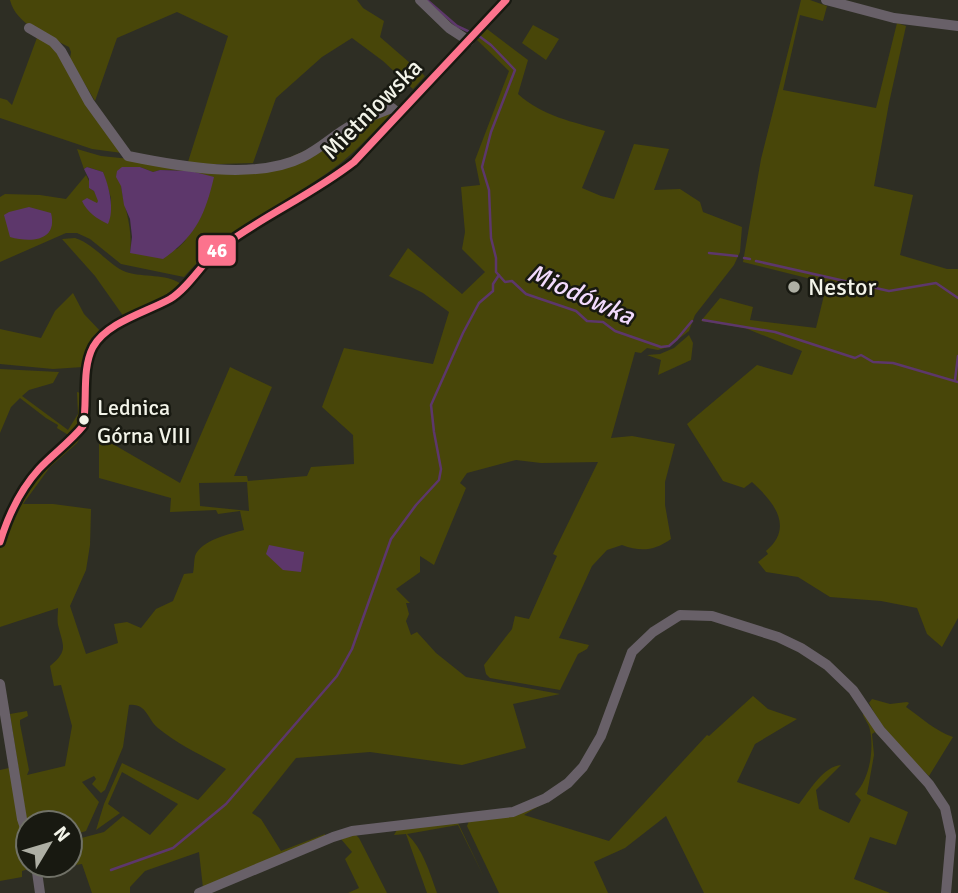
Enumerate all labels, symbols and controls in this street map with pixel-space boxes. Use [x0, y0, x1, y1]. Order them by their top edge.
street label: Mietniowska [315, 52, 429, 166]
line badge: 46 [197, 234, 237, 267]
text: 46 [207, 239, 227, 263]
water label: Miodówka [522, 257, 640, 333]
place label: Nestor [808, 272, 876, 302]
marker: Nestor [786, 279, 802, 295]
place label: Lednica Górna VIII [97, 394, 191, 449]
marker: Lednica Górna VIII [77, 413, 91, 427]
north arrow [14, 809, 84, 879]
text: N [48, 822, 75, 847]

